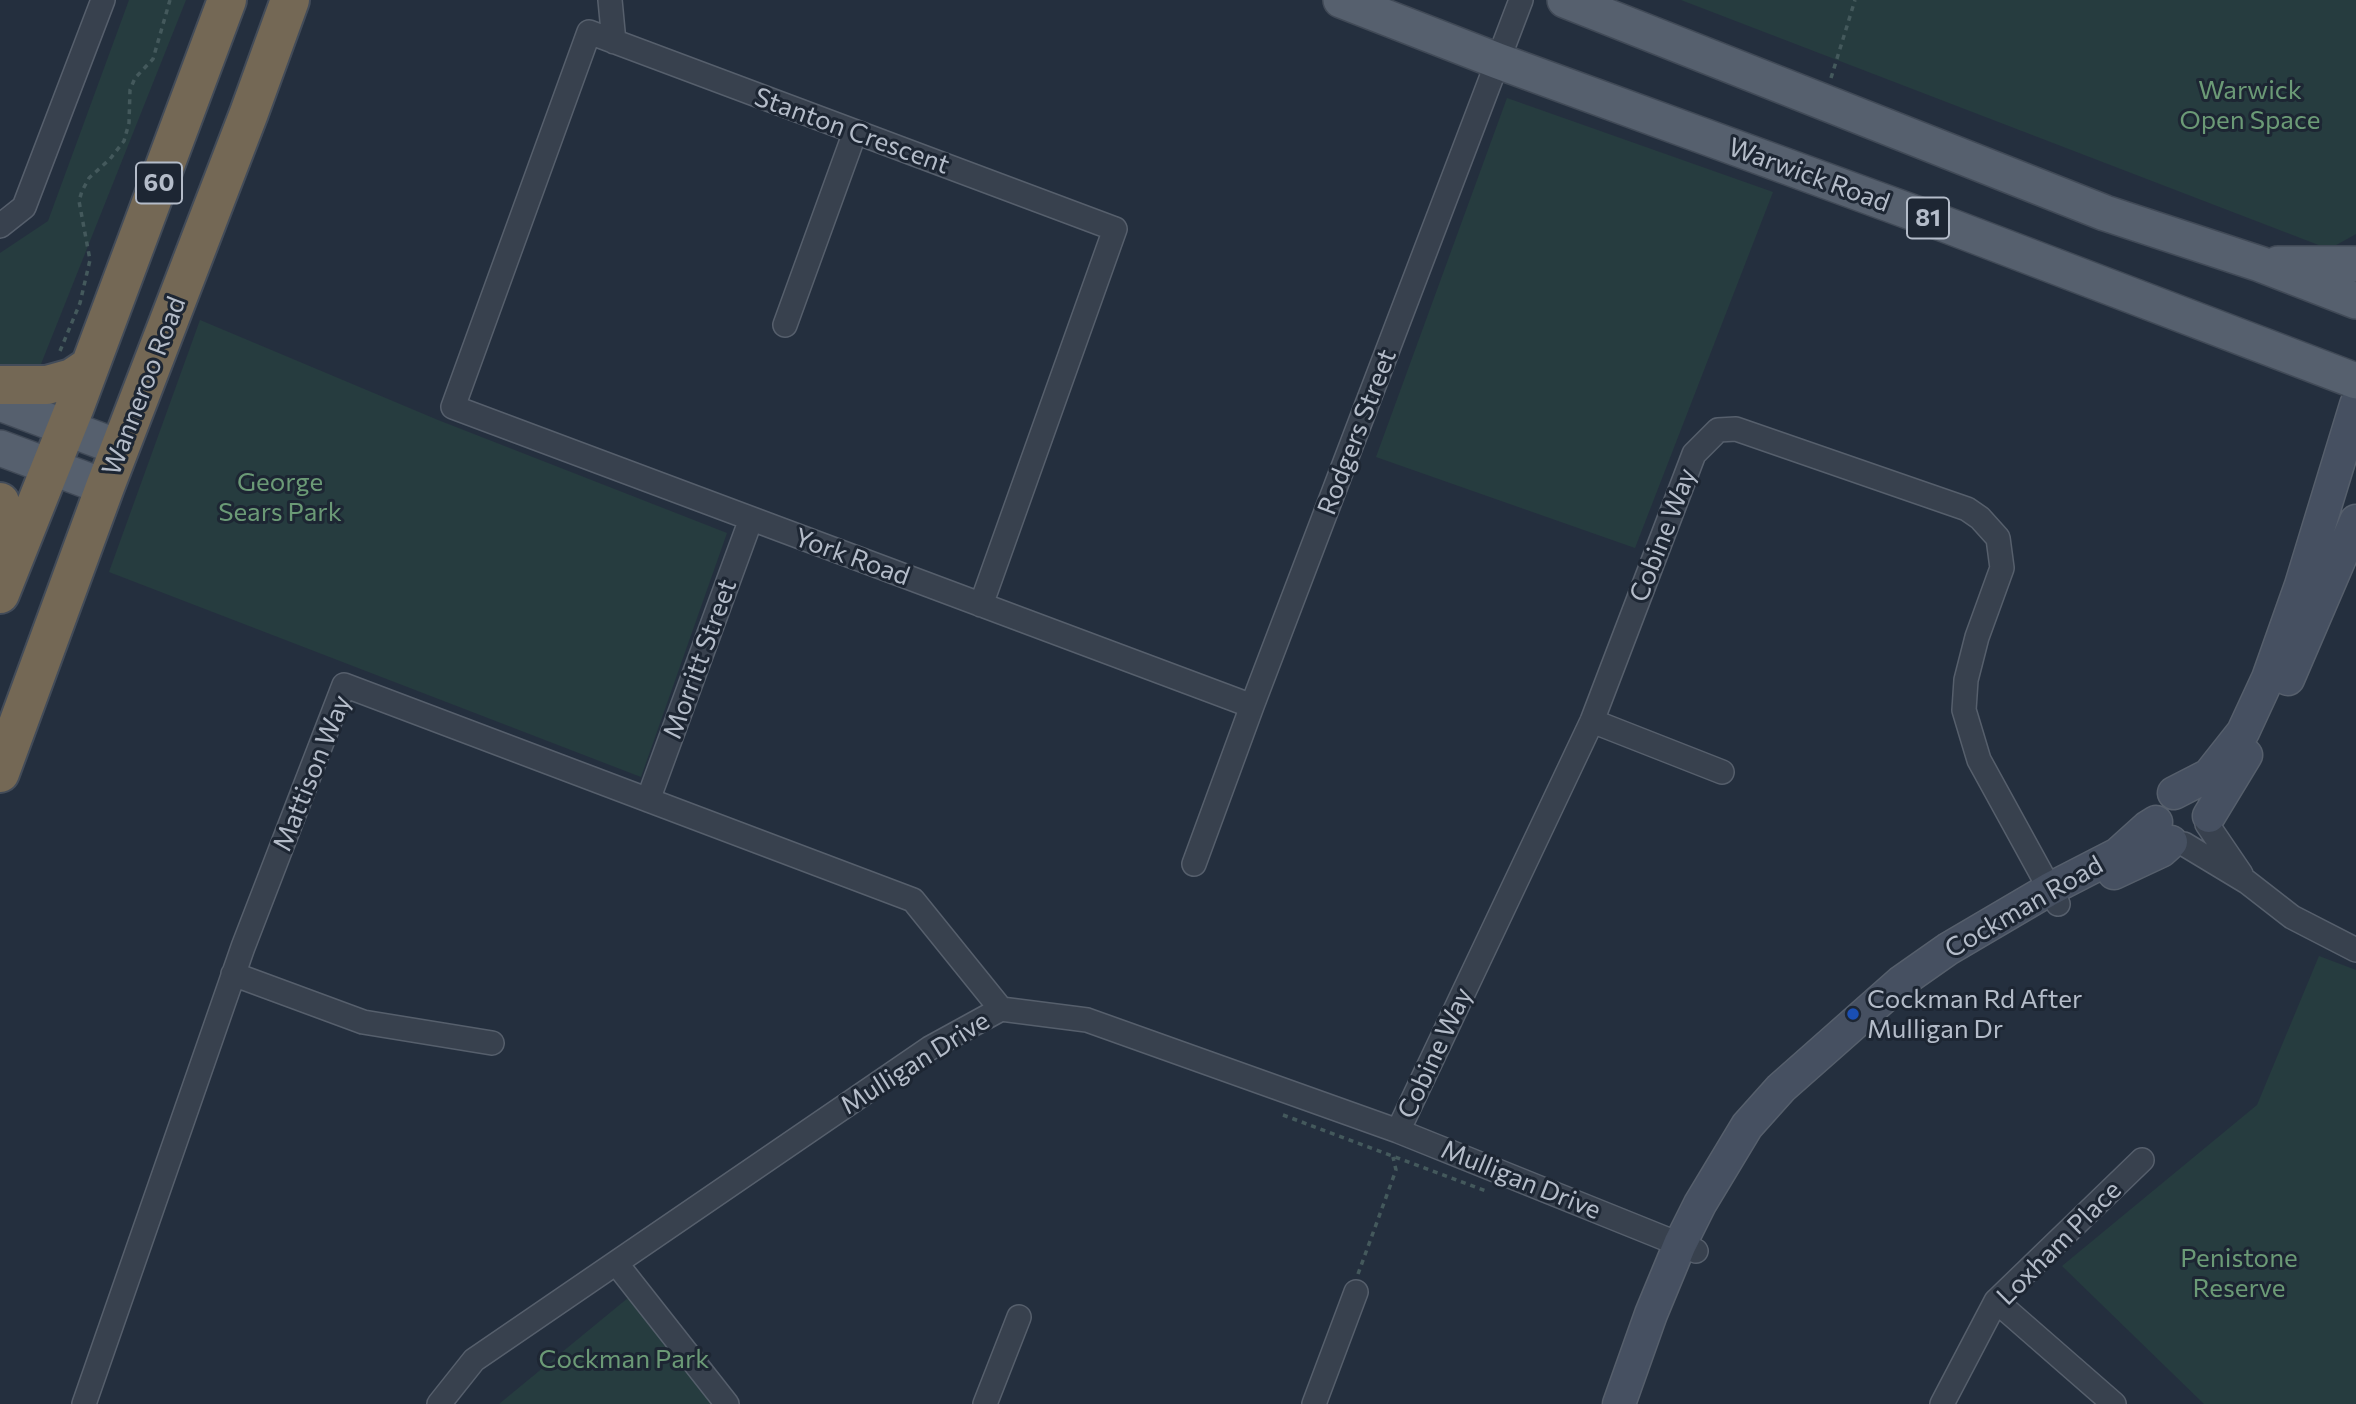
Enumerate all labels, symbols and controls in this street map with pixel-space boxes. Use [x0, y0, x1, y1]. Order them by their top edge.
park label: Warwick Open Space [2179, 74, 2321, 136]
street label: Stanton Crescent [750, 81, 954, 181]
street label: Warwick Road [1724, 131, 1894, 219]
road number: 60 [136, 162, 182, 204]
road number: 81 [1907, 198, 1949, 238]
street label: Wanneroo Road [96, 292, 192, 480]
street label: Rodgers Street [1311, 345, 1403, 519]
street label: Cobine Way [1623, 464, 1703, 606]
park label: George Sears Park [218, 466, 342, 528]
street label: York Road [790, 522, 914, 592]
street label: Morritt Street [657, 575, 743, 743]
street label: Mattison Way [267, 690, 357, 856]
street label: Cockman Road [1939, 849, 2109, 965]
street label: Cobine Way [1391, 983, 1479, 1123]
place label: Cockman Rd After Mulligan Dr [1867, 983, 2082, 1044]
street label: Mulligan Drive [835, 1005, 995, 1121]
marker: Cockman Rd After Mulligan Dr [1845, 1006, 1861, 1022]
street label: Mulligan Drive [1437, 1134, 1605, 1226]
street label: Loxham Place [1990, 1174, 2128, 1312]
park label: Penistone Reserve [2180, 1242, 2298, 1304]
park label: Cockman Park [539, 1343, 709, 1375]

